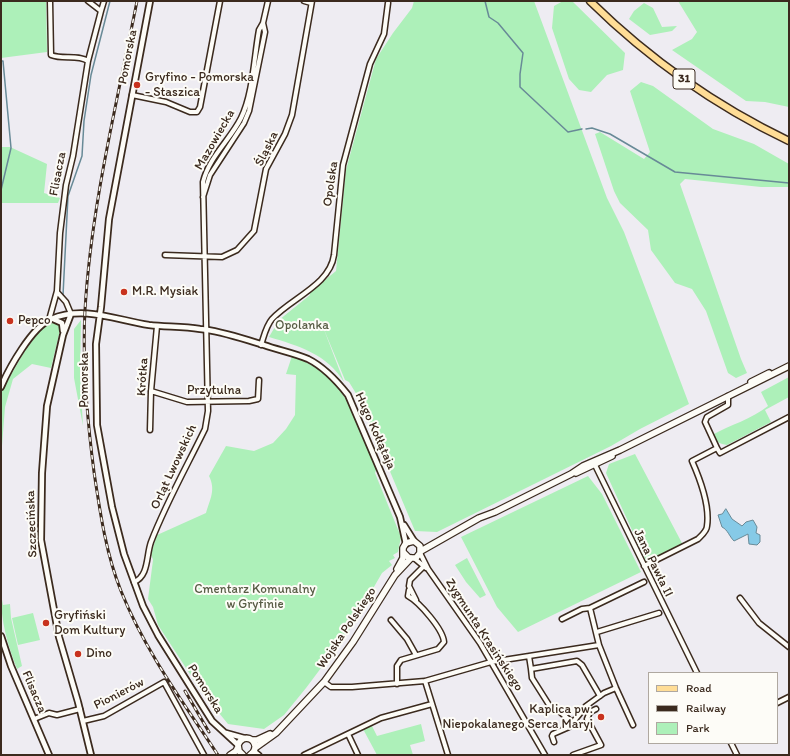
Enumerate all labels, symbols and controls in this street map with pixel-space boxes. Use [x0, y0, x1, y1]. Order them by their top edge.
street label: Pomorska [115, 28, 141, 86]
road number: 31 [673, 69, 695, 89]
place label: Gryfino - Pomorska - Staszica [145, 70, 254, 101]
marker: Gryfino - Pomorska - Staszica [132, 80, 142, 90]
street label: Mazowiecka [191, 107, 239, 173]
street label: Śląska [252, 129, 282, 169]
street label: Flisacza [46, 151, 70, 197]
street label: Opolska [320, 160, 342, 208]
place label: M.R. Mysiak [132, 284, 198, 300]
marker: M.R. Mysiak [119, 287, 129, 297]
place label: Pepco [18, 313, 51, 329]
marker: Pepco [5, 316, 15, 326]
park label: Opolanka [275, 318, 329, 334]
street label: Pomorska [77, 352, 93, 408]
street label: Krótka [134, 357, 152, 397]
street label: Przytulna [187, 383, 241, 399]
street label: Hugo Kołłątaja [351, 390, 399, 472]
street label: Orląt Lwowskich [147, 422, 201, 512]
street label: Szczecińska [23, 490, 41, 558]
street label: Jana Pawła II [630, 527, 676, 599]
street label: Zygmunta Krasińskiego [442, 576, 526, 694]
park label: Cmentarz Komunalny w Gryfinie [194, 582, 316, 613]
street label: Wojska Polskiego [314, 584, 380, 672]
place label: Gryfiński Dom Kultury [54, 608, 125, 639]
marker: Gryfiński Dom Kultury [41, 618, 51, 628]
place label: Dino [86, 646, 112, 662]
marker: Dino [73, 649, 83, 659]
street label: Pomorska [184, 661, 226, 717]
street label: Flisacza [18, 668, 50, 716]
legend [648, 672, 778, 744]
street label: Pionierów [91, 675, 147, 713]
text: Road [686, 681, 712, 695]
text: Railway [686, 701, 726, 715]
place label: Kaplica pw. Niepokalanego Serca Maryi [442, 702, 593, 733]
marker: Kaplica pw. Niepokalanego Serca Maryi [596, 712, 606, 722]
text: Park [686, 721, 710, 735]

